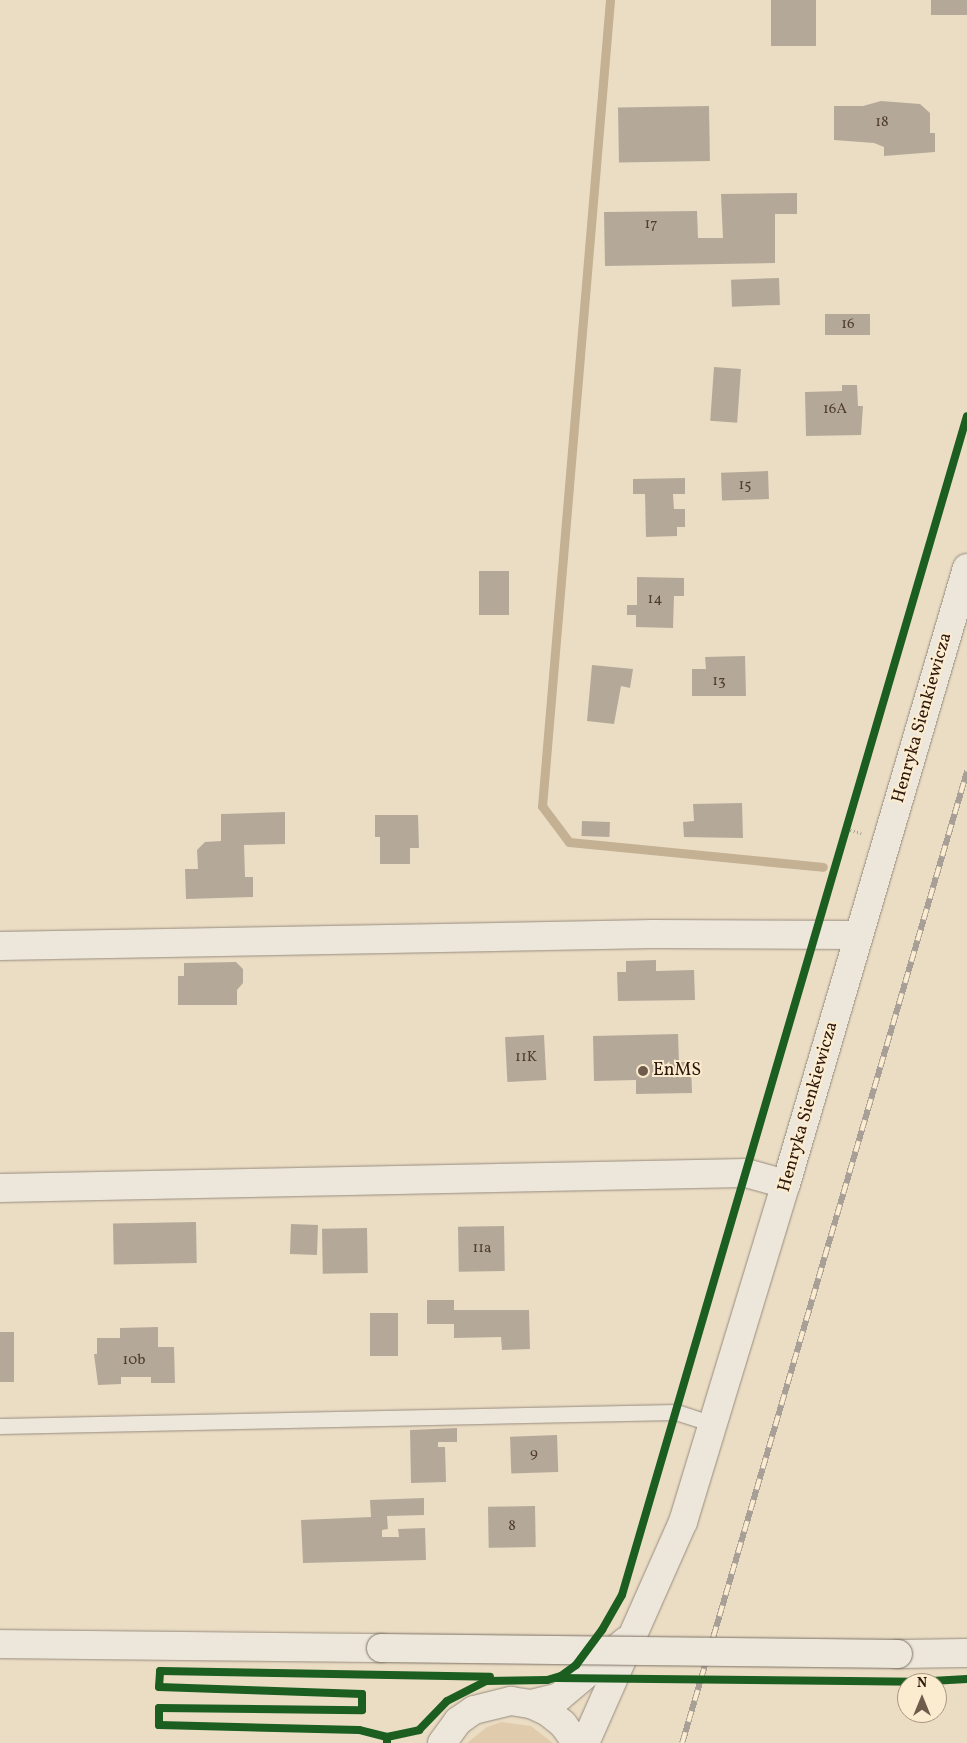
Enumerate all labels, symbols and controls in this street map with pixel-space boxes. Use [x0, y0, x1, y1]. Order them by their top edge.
house number: 18 [875, 114, 889, 132]
house number: 17 [644, 216, 658, 234]
house number: 16 [841, 316, 855, 334]
house number: 16A [823, 401, 847, 419]
house number: 15 [738, 477, 752, 495]
house number: 14 [648, 591, 662, 609]
street label: Henryka Sienkiewicza [888, 630, 958, 806]
house number: 13 [712, 673, 726, 691]
street label: Henryka Sienkiewicza [774, 1019, 844, 1195]
house number: 11K [515, 1049, 537, 1067]
place label: EnMS [653, 1060, 701, 1082]
marker: EnMS [637, 1065, 649, 1077]
house number: 11a [472, 1240, 492, 1258]
house number: 10b [122, 1352, 146, 1370]
house number: 9 [530, 1445, 538, 1463]
house number: 8 [508, 1518, 516, 1536]
north arrow [897, 1673, 947, 1723]
text: N [917, 1674, 927, 1693]

